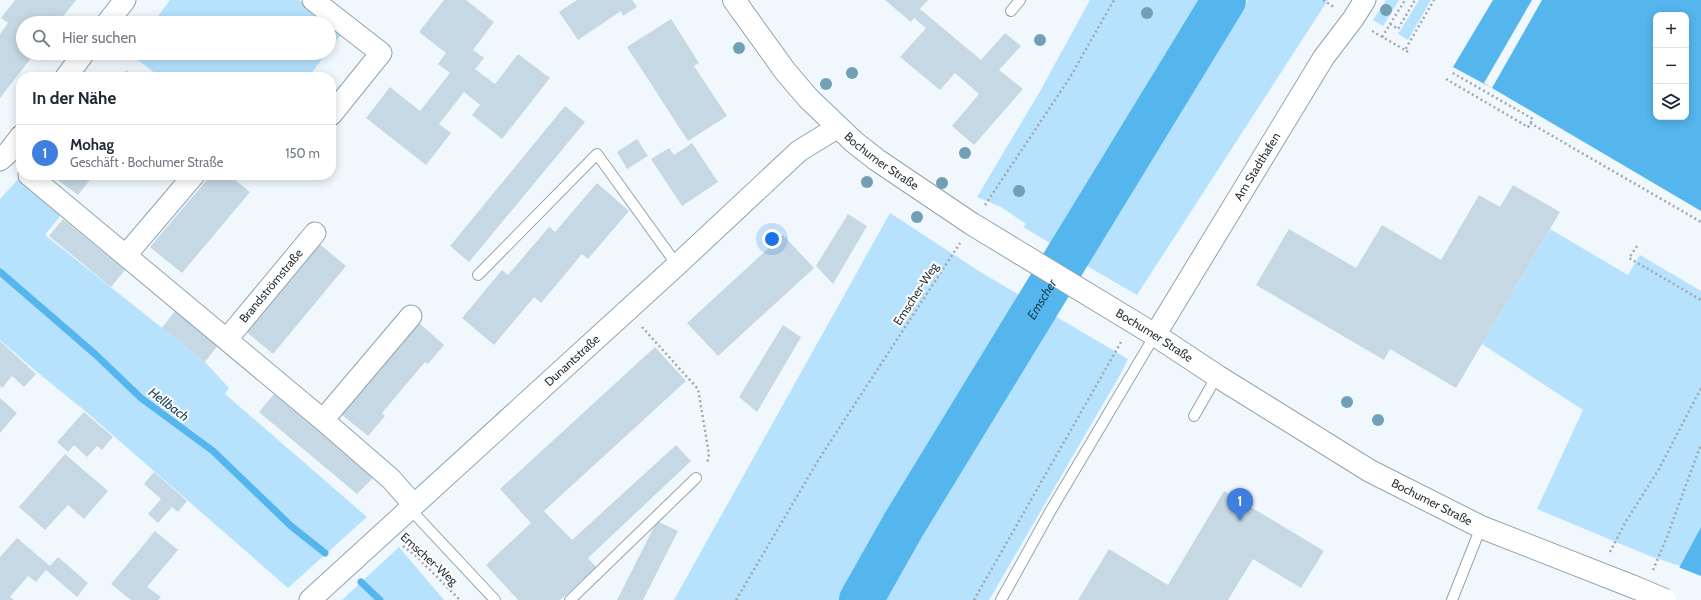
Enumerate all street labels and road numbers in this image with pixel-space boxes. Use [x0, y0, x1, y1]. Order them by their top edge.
street label: Bochumer Straße [841, 129, 922, 193]
street label: Am Stadthafen [1231, 129, 1283, 203]
street label: Brandströmstraße [236, 246, 306, 326]
street label: Emscher-Weg [890, 259, 942, 328]
street label: Bochumer Straße [1113, 305, 1196, 365]
street label: Dunantstraße [541, 331, 603, 389]
street label: Bochumer Straße [1389, 475, 1475, 528]
street label: Emscher-Weg [398, 529, 462, 589]

